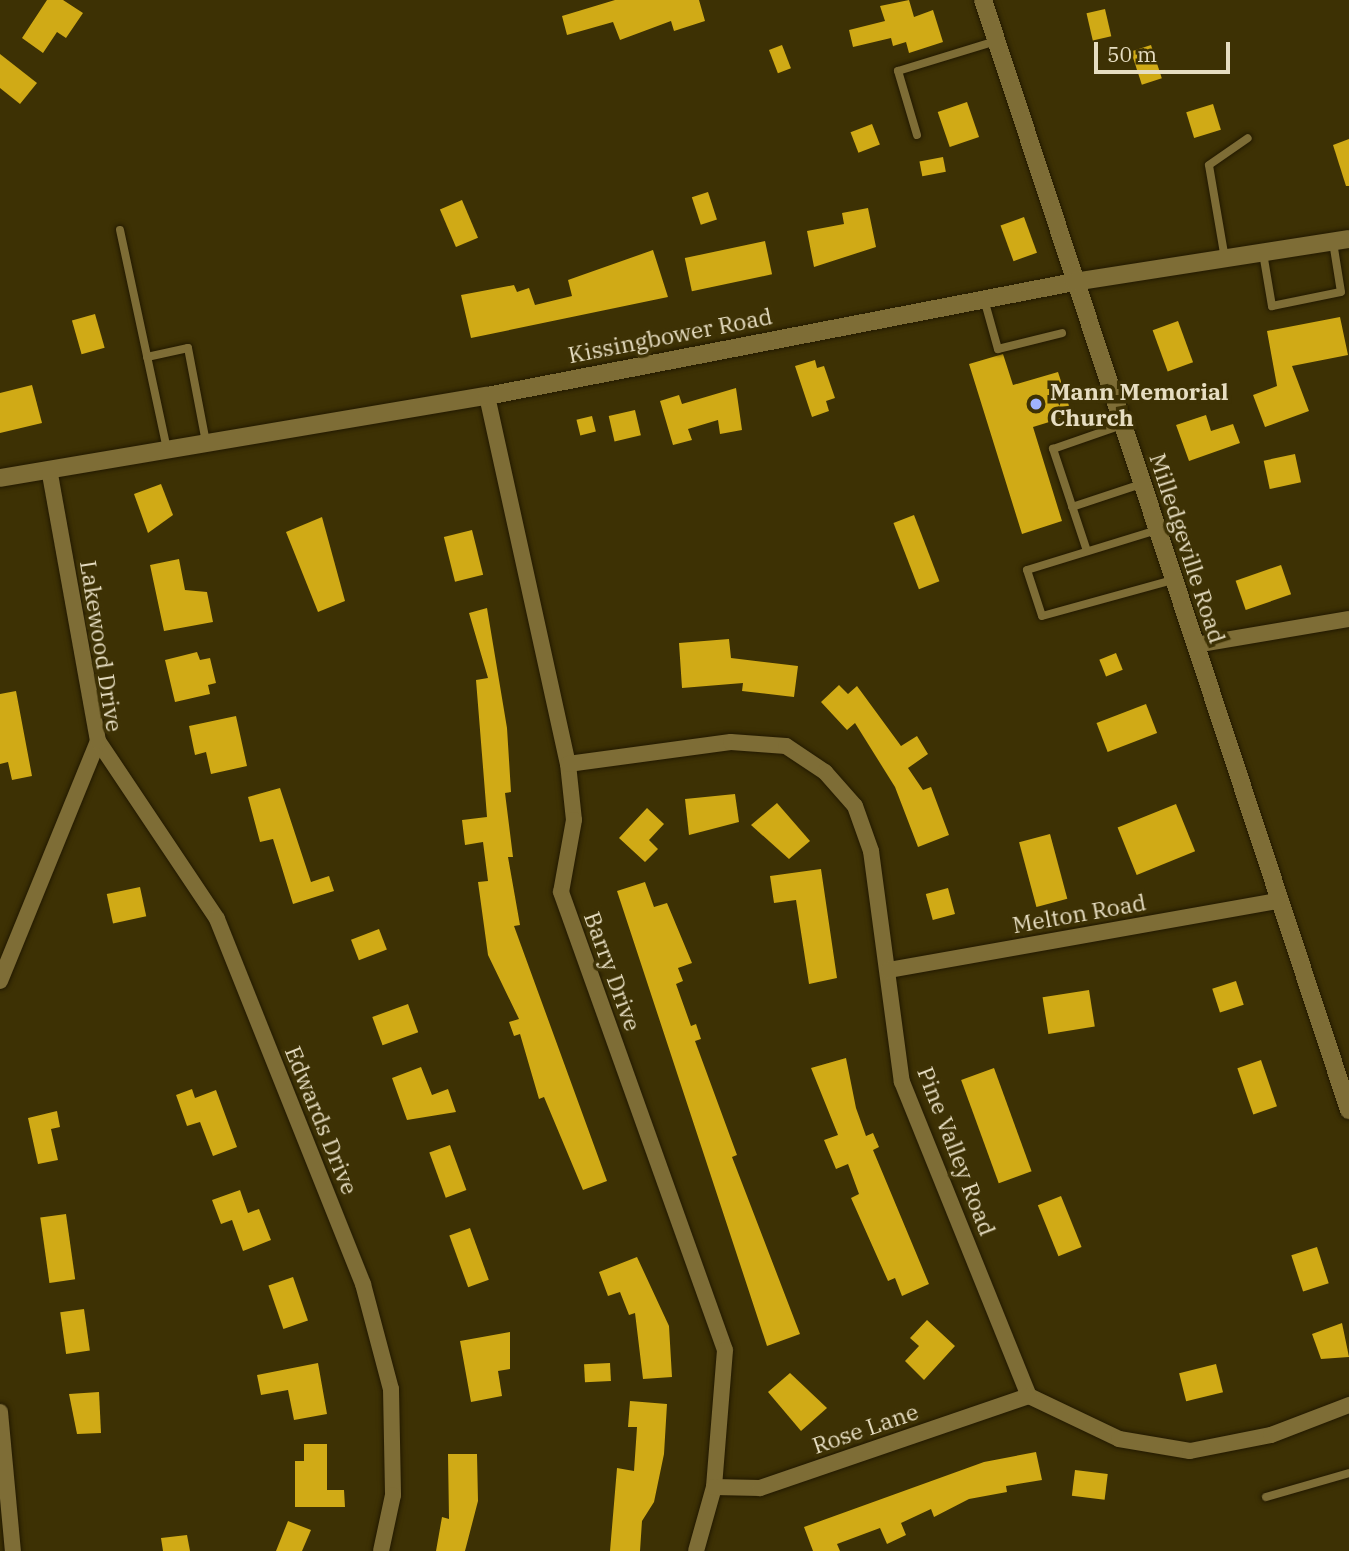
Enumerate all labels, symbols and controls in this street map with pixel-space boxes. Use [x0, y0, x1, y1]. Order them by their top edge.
scale bar [1097, 28, 1234, 72]
text: 50 m [1107, 40, 1157, 68]
street label: Kissingbower Road [566, 302, 774, 368]
place label: Mann Memorial Church [1050, 377, 1229, 431]
marker: Mann Memorial Church [1028, 396, 1044, 412]
street label: Milledgeville Road [1144, 449, 1232, 647]
street label: Lakewood Drive [75, 558, 129, 734]
street label: Melton Road [1010, 888, 1148, 938]
street label: Barry Drive [579, 908, 647, 1034]
street label: Edwards Drive [280, 1042, 364, 1198]
street label: Pine Valley Road [912, 1063, 1002, 1239]
street label: Rose Lane [808, 1397, 922, 1459]

